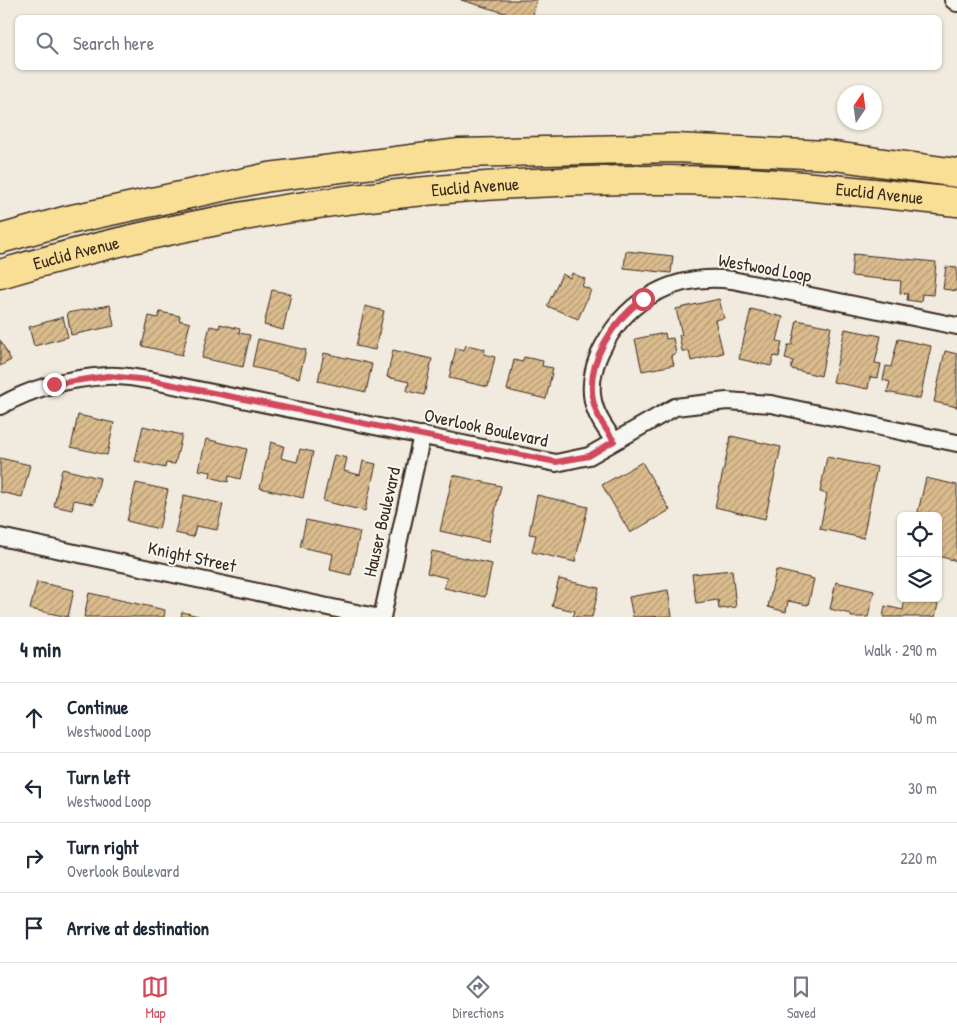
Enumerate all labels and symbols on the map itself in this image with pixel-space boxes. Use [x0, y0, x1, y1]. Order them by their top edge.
north arrow [837, 85, 882, 130]
street label: Euclid Avenue [430, 171, 520, 202]
street label: Euclid Avenue [835, 176, 925, 210]
street label: Euclid Avenue [30, 230, 122, 276]
street label: Westwood Loop [716, 247, 814, 288]
route start [632, 288, 655, 311]
route end [43, 373, 66, 396]
street label: Overlook Boulevard [422, 402, 550, 453]
street label: Hauser Boulevard [357, 465, 406, 579]
street label: Knight Street [146, 535, 239, 578]

